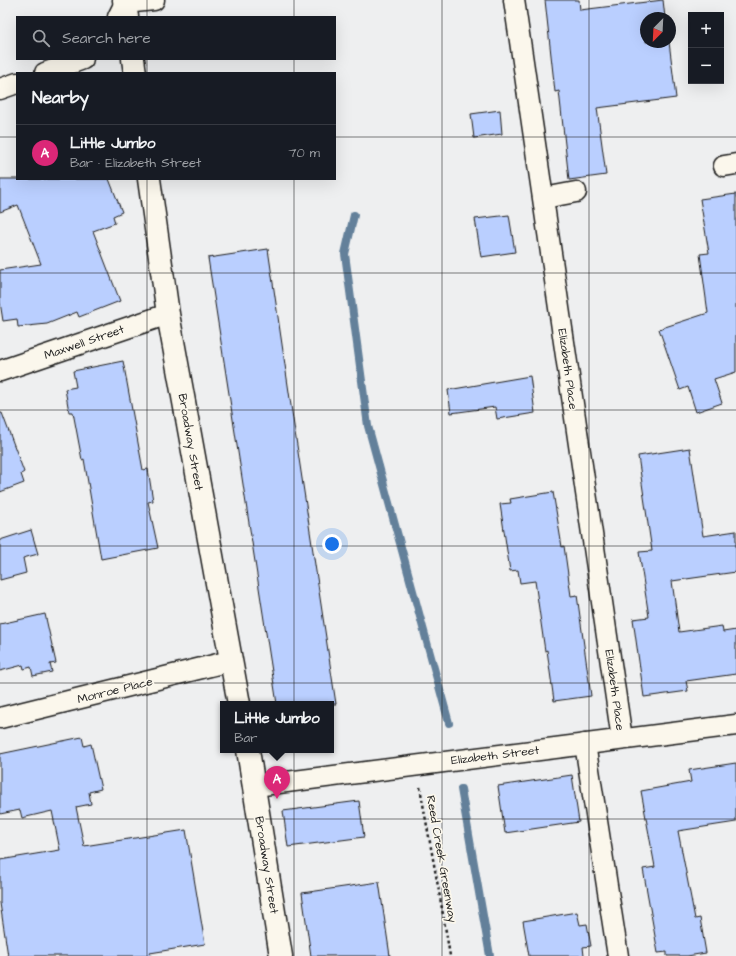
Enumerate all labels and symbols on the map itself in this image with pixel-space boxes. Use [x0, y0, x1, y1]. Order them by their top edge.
north arrow [640, 12, 676, 48]
street label: Maxwell Street [42, 321, 127, 364]
street label: Elizabeth Place [553, 328, 582, 411]
street label: Broadway Street [173, 392, 207, 492]
your location [322, 534, 342, 554]
street label: Elizabeth Place [600, 649, 629, 732]
street label: Monroe Place [76, 673, 155, 708]
street label: Elizabeth Street [450, 742, 540, 769]
pin: A [264, 766, 290, 799]
street label: Reed Creek Greenway [421, 794, 461, 925]
street label: Broadway Street [249, 815, 283, 915]

